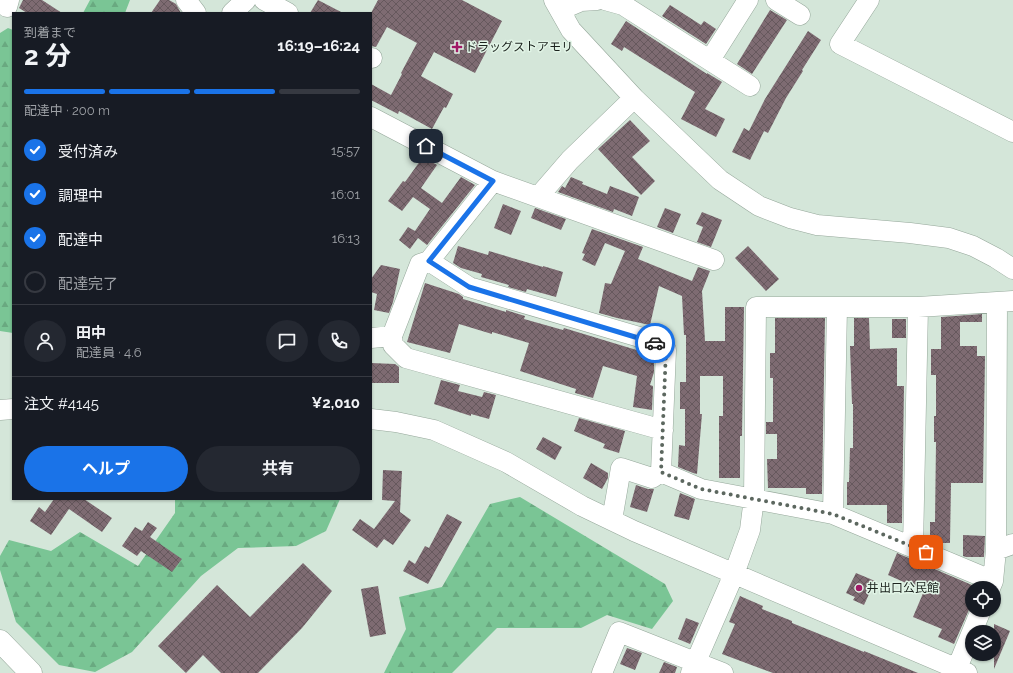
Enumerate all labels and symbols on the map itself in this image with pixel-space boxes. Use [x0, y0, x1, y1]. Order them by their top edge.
place label: ドラッグストアモリ [465, 40, 573, 54]
marker: ドラッグストアモリ [452, 42, 462, 52]
pin [409, 129, 443, 163]
courier [635, 323, 675, 363]
pin [909, 535, 943, 569]
place label: 井出口公民館 [867, 581, 939, 595]
marker: 井出口公民館 [854, 583, 864, 593]

